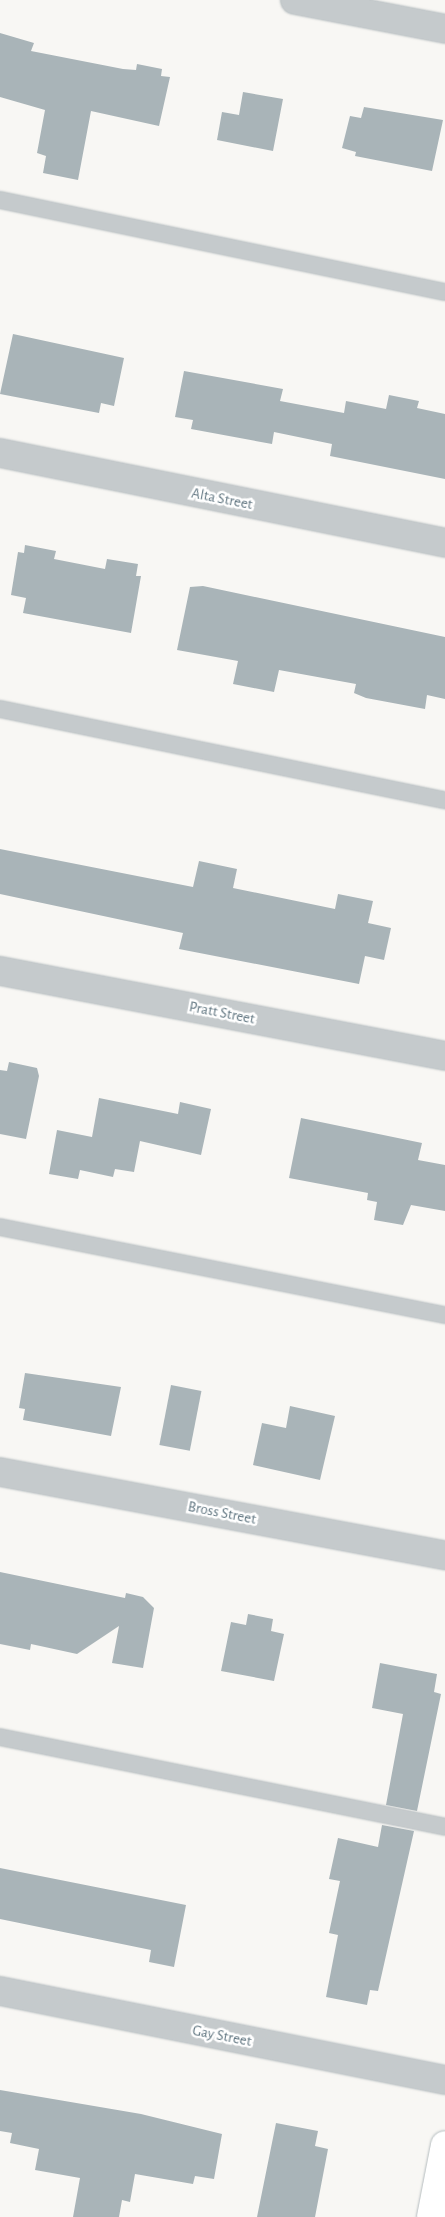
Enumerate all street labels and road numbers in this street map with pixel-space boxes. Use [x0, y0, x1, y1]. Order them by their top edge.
street label: Alta Street [190, 484, 254, 514]
street label: Pratt Street [188, 998, 256, 1028]
street label: Bross Street [186, 1498, 258, 1528]
street label: Gay Street [191, 2021, 253, 2051]

